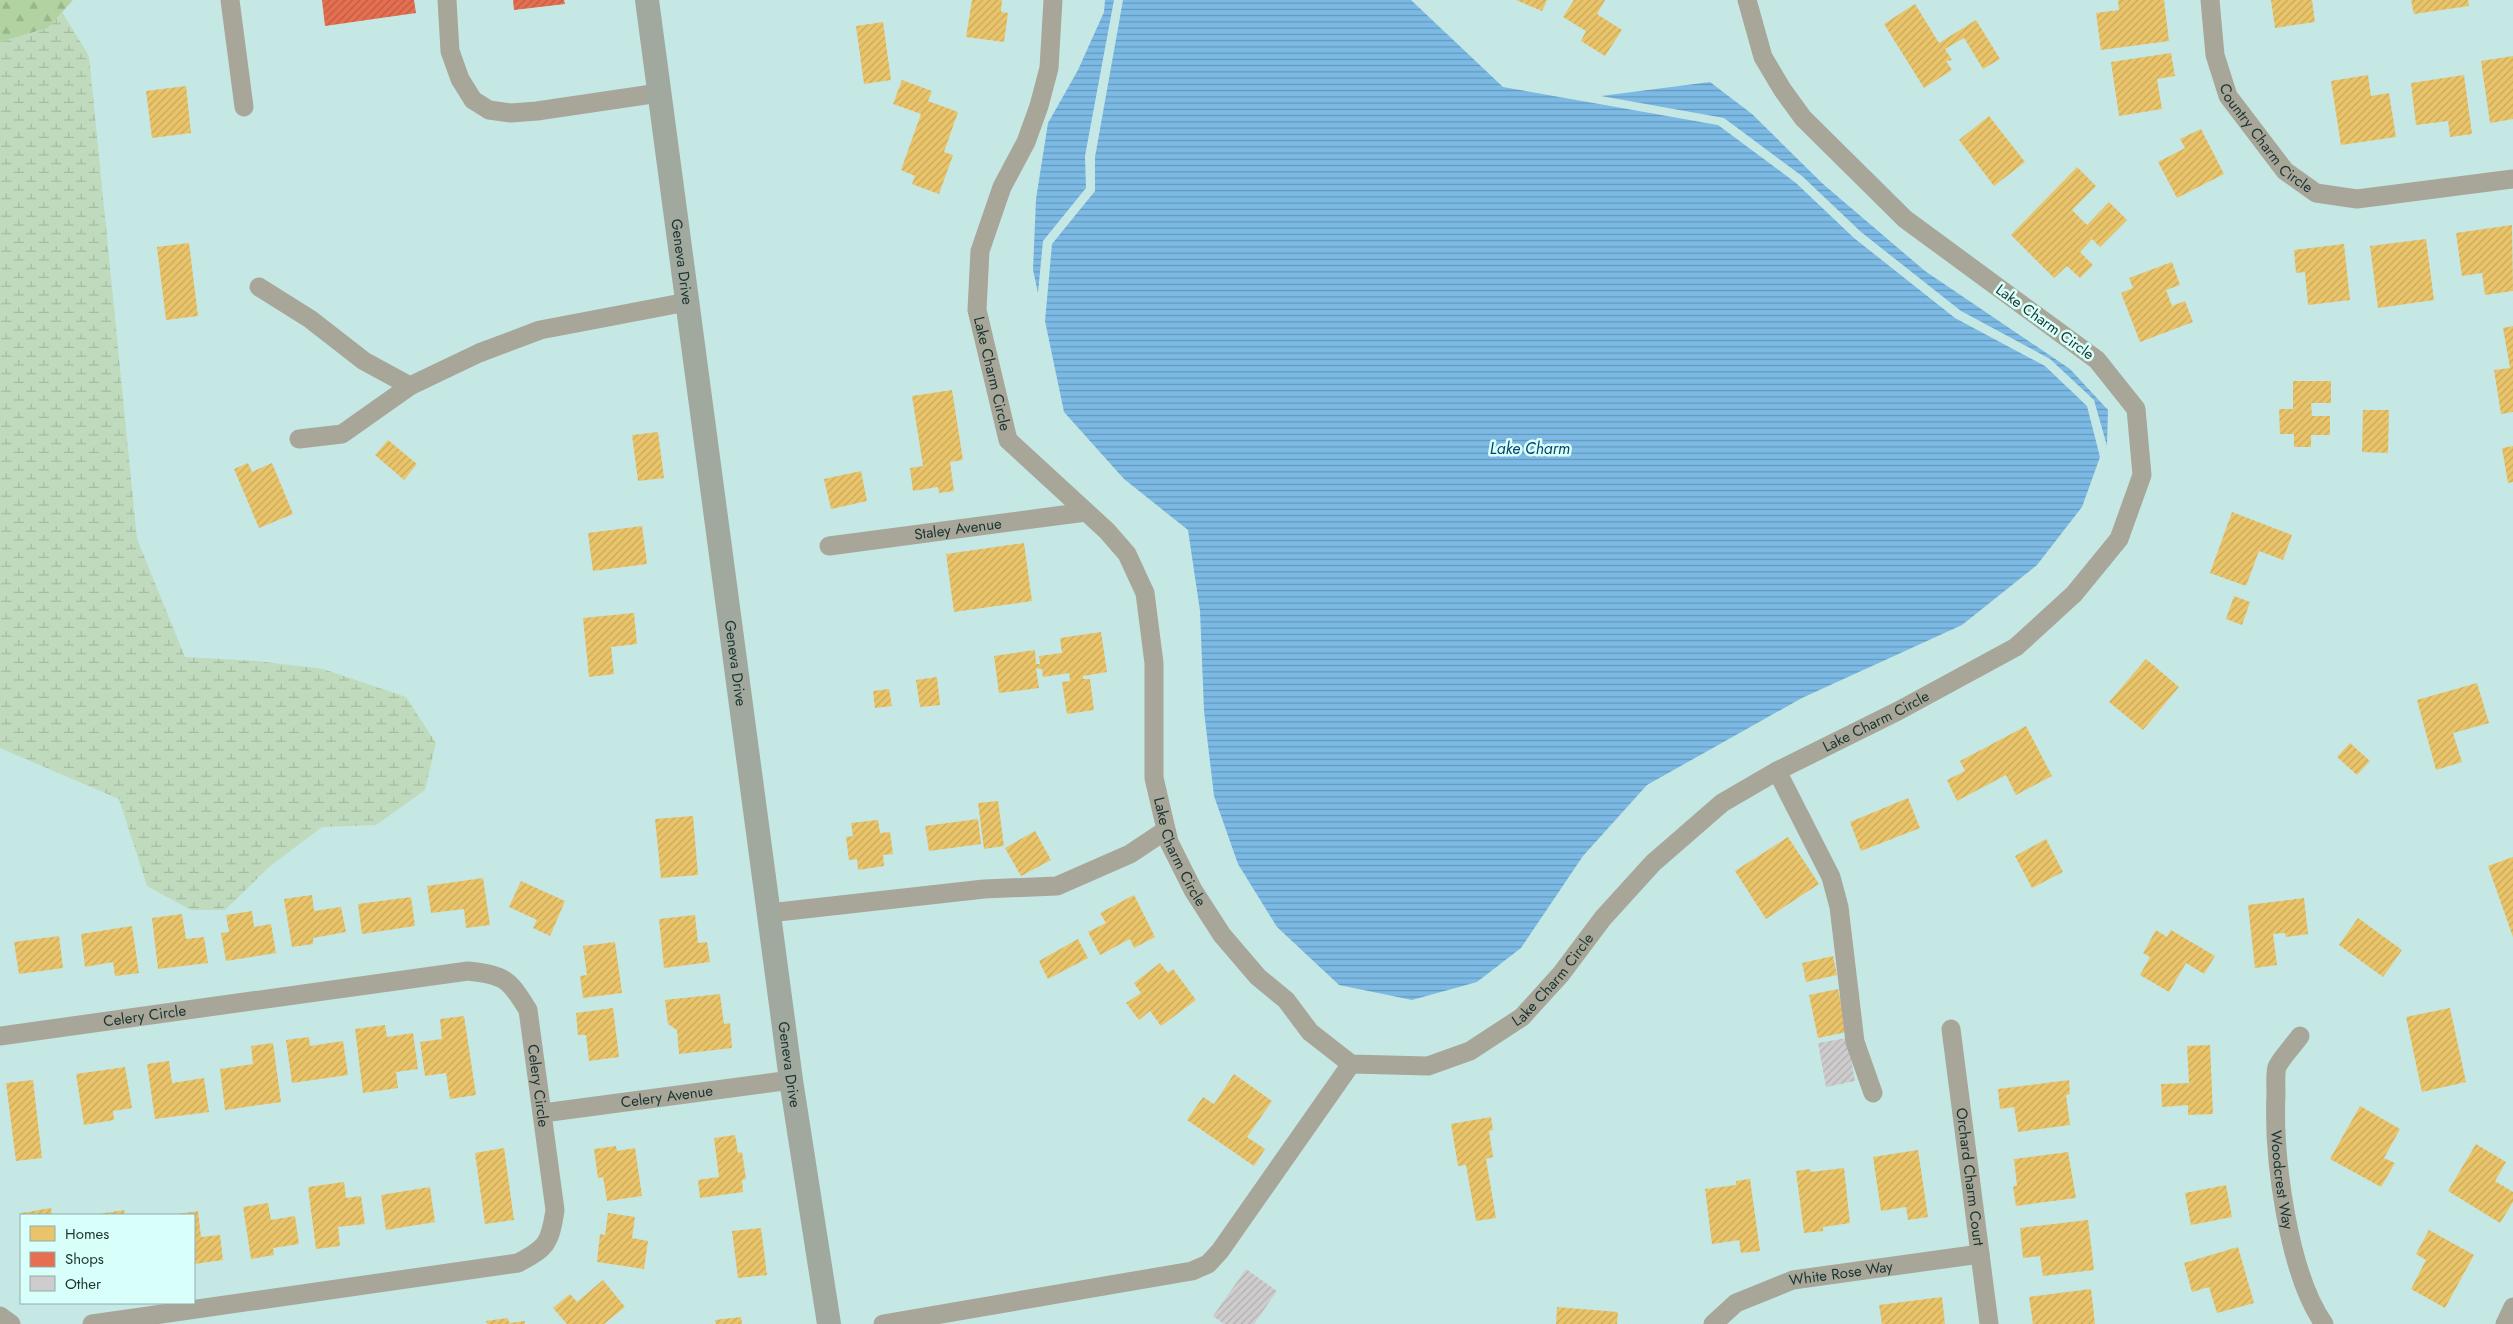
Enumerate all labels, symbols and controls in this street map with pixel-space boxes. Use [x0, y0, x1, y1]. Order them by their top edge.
street label: Country Charm Circle [2214, 81, 2318, 199]
street label: Geneva Drive [665, 217, 699, 306]
street label: Lake Charm Circle [1991, 279, 2099, 365]
street label: Lake Charm Circle [968, 314, 1017, 433]
water label: Lake Charm [1490, 437, 1570, 460]
street label: Staley Avenue [913, 512, 1003, 546]
street label: Geneva Drive [719, 619, 752, 708]
street label: Lake Charm Circle [1819, 685, 1933, 758]
street label: Lake Charm Circle [1148, 795, 1212, 911]
street label: Lake Charm Circle [1507, 928, 1599, 1032]
street label: Celery Circle [102, 999, 188, 1033]
street label: Geneva Drive [772, 1020, 806, 1109]
street label: Celery Circle [522, 1043, 555, 1129]
street label: Celery Avenue [619, 1079, 715, 1114]
street label: Orchard Charm Court [1950, 1106, 1990, 1248]
street label: Woodcrest Way [2265, 1130, 2299, 1232]
legend [20, 1214, 195, 1304]
text: Homes [65, 1223, 109, 1245]
text: Shops [65, 1248, 104, 1270]
street label: White Rose Way [1788, 1255, 1895, 1291]
text: Other [65, 1273, 102, 1295]

